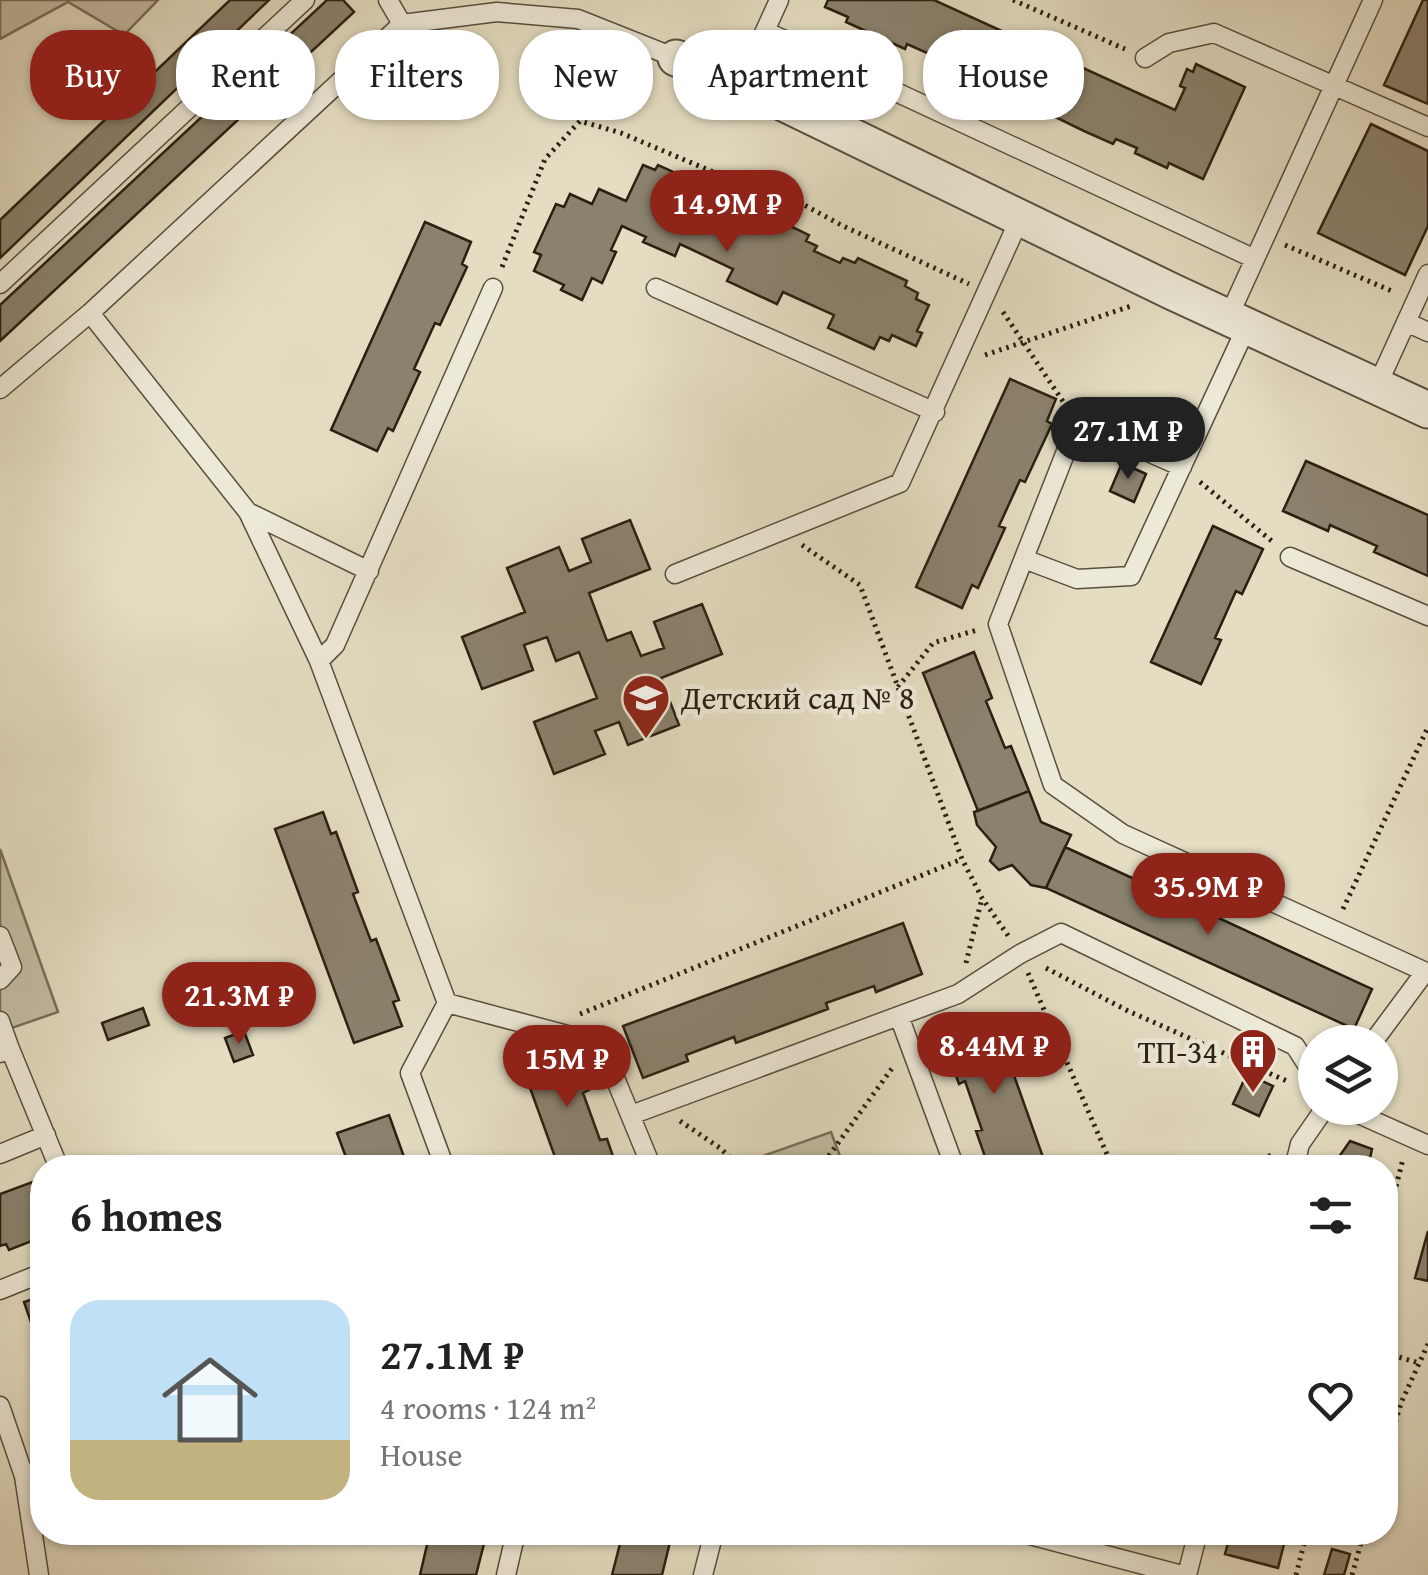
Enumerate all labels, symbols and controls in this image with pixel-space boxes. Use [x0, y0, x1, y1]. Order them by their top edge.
chip: Buy [30, 30, 156, 120]
chip: Rent [176, 30, 315, 120]
chip: Filters [335, 30, 499, 120]
chip: New [519, 30, 653, 120]
chip: Apartment [673, 30, 903, 120]
chip: House [923, 30, 1084, 120]
pin: 14.9M ₽ [635, 170, 819, 255]
text: 14.9M ₽ [672, 179, 782, 226]
pin: 27.1M ₽ [1036, 397, 1220, 482]
text: 27.1M ₽ [1073, 406, 1183, 453]
school or university icon: Детский сад № 8 [620, 672, 672, 740]
place label: Детский сад № 8 [680, 674, 915, 721]
pin: 35.9M ₽ [1116, 853, 1300, 938]
text: 35.9M ₽ [1153, 862, 1263, 909]
pin: 21.3M ₽ [147, 962, 331, 1047]
text: 21.3M ₽ [184, 971, 294, 1018]
pin: 8.44M ₽ [902, 1012, 1086, 1097]
text: 8.44M ₽ [939, 1021, 1049, 1068]
pin: 15M ₽ [497, 1025, 637, 1110]
map controls [1298, 1025, 1398, 1125]
button: layers [1298, 1025, 1398, 1125]
building icon: ТП-34 [1227, 1026, 1279, 1094]
place label: ТП-34 [1138, 1028, 1218, 1075]
text: 15M ₽ [525, 1034, 609, 1081]
text: 6 homes [70, 1185, 223, 1246]
icon: filters [1303, 1188, 1358, 1243]
text: 27.1M ₽ [380, 1323, 524, 1384]
icon: home [150, 1340, 270, 1460]
icon: heart [1303, 1373, 1358, 1428]
text: 4 rooms · 124 m² [380, 1384, 596, 1431]
text: House [380, 1431, 463, 1478]

